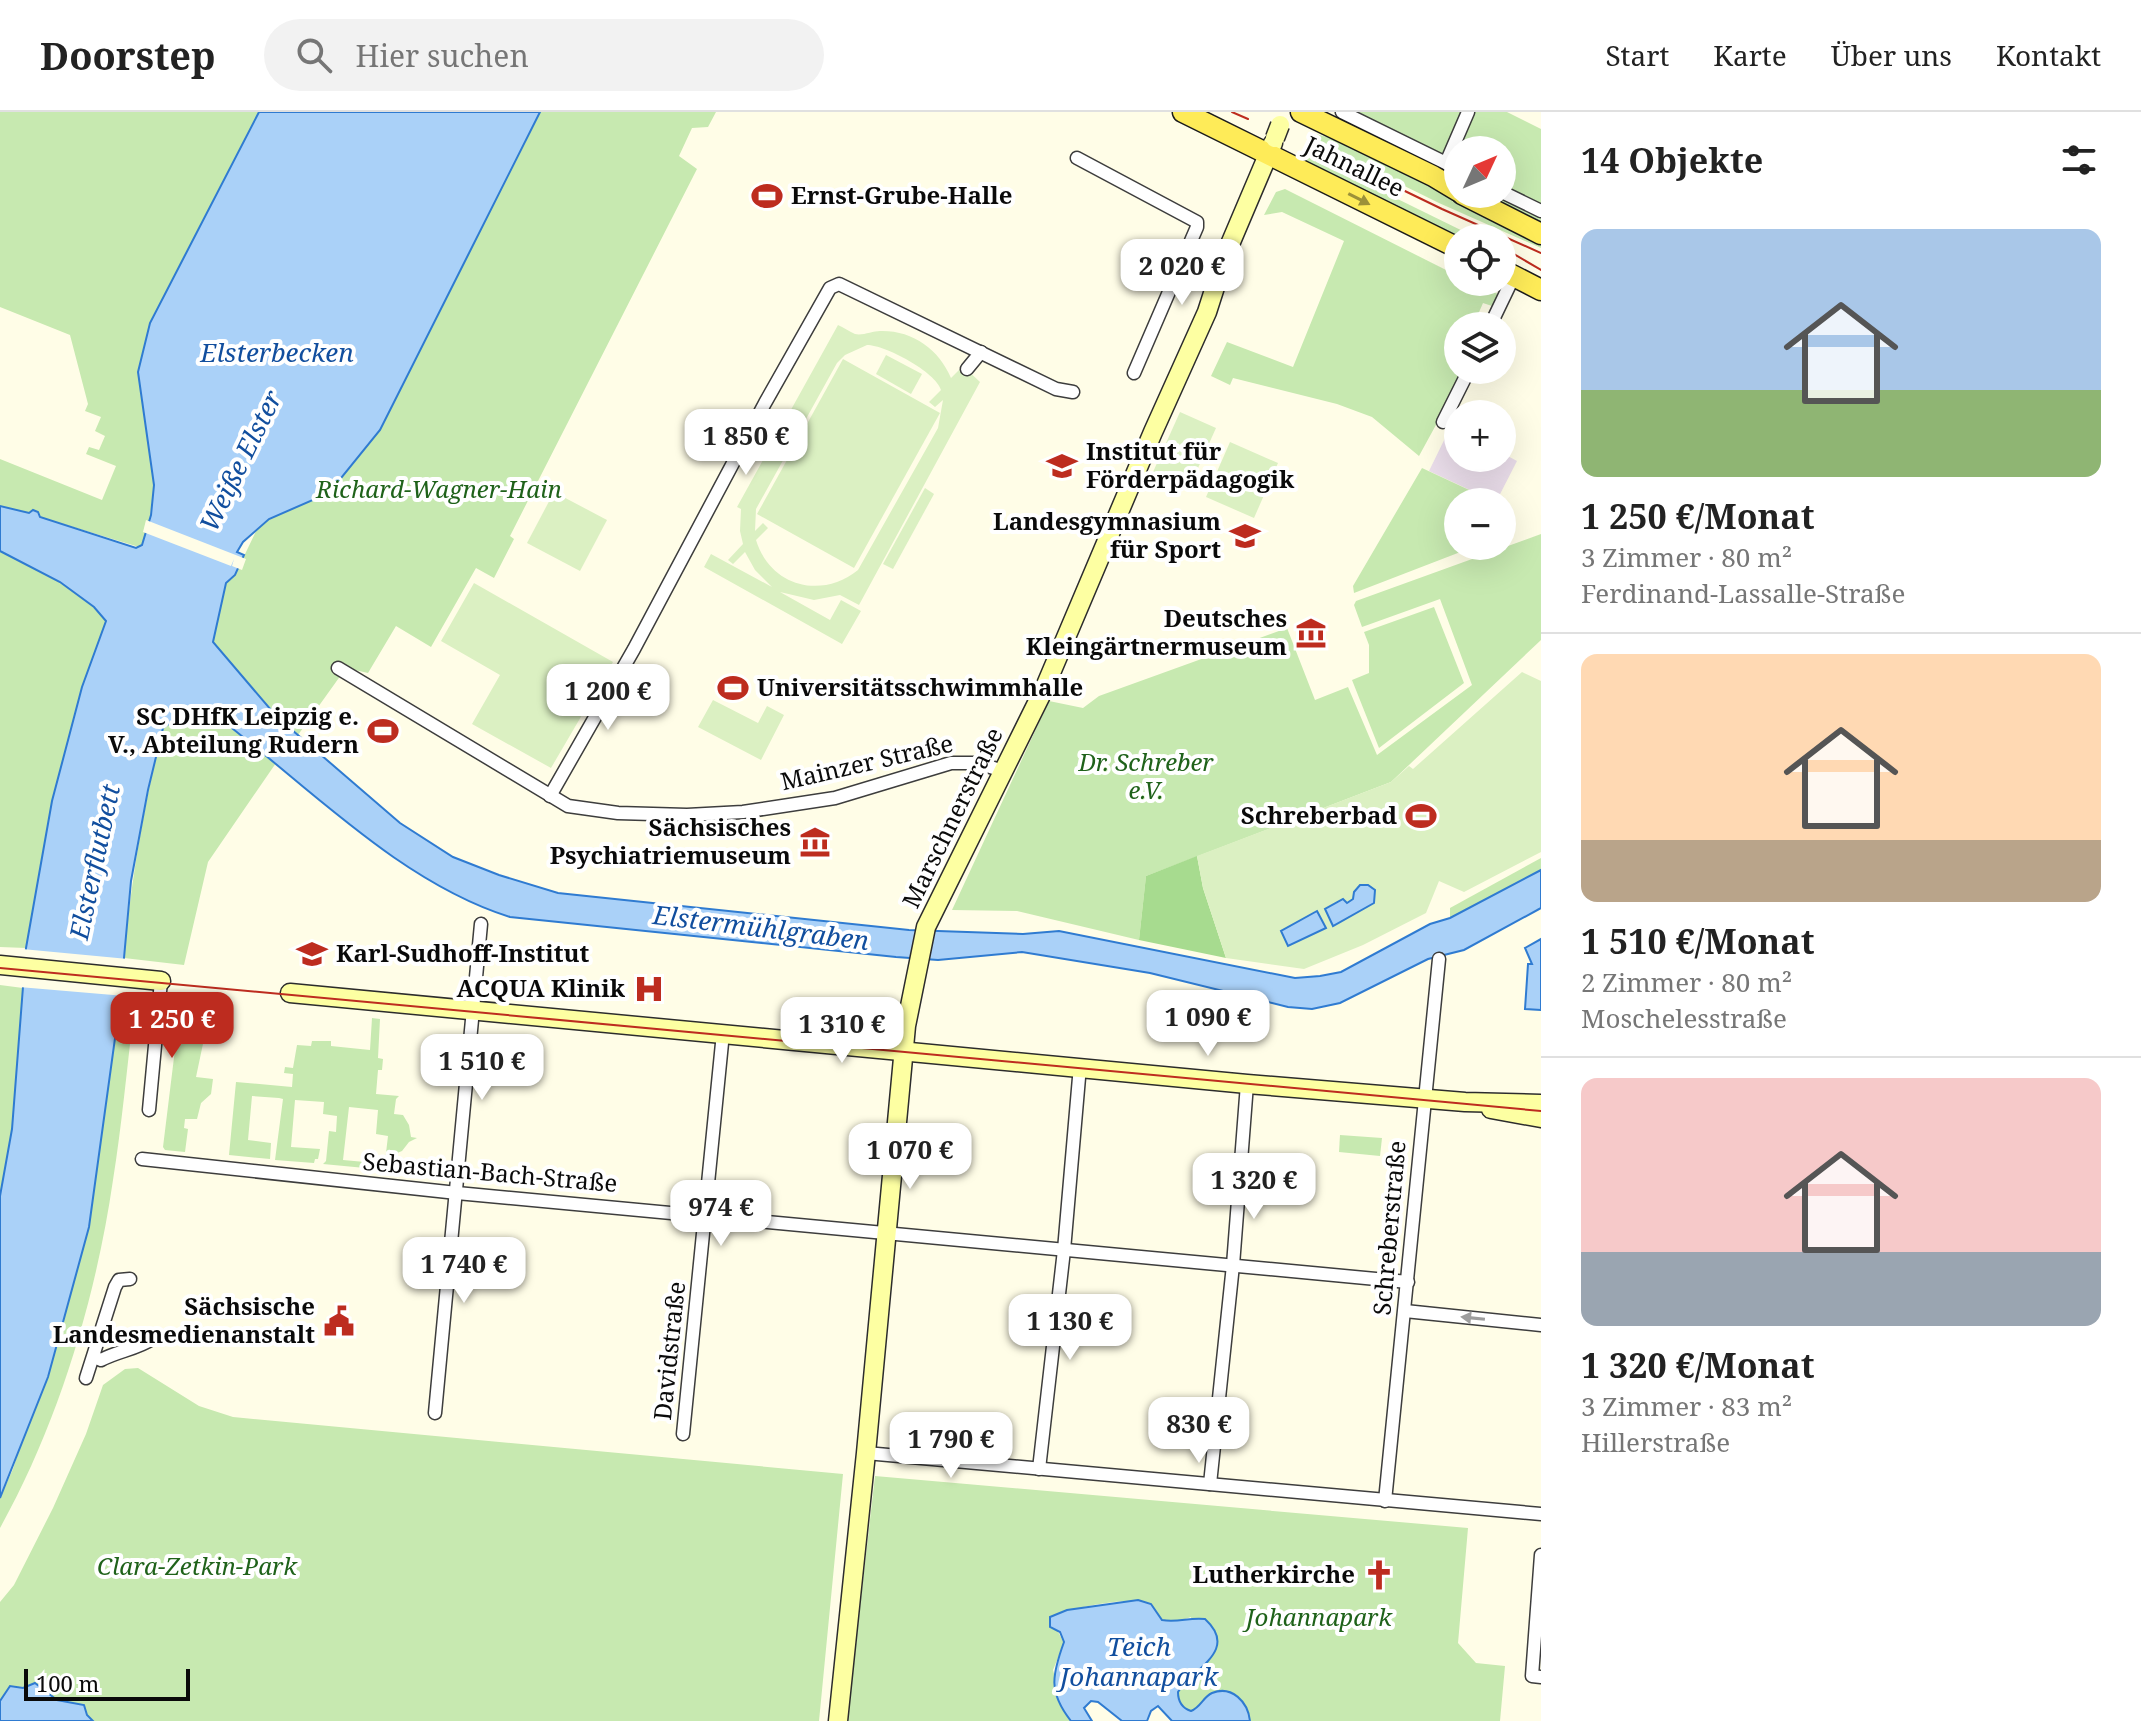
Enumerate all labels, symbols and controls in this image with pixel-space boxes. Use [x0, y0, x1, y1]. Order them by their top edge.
search box [264, 19, 824, 91]
text: Doorstep [40, 29, 216, 81]
icon: search [292, 33, 336, 77]
text: Hier suchen [356, 35, 529, 76]
text: Start [1605, 36, 1669, 74]
text: Karte [1713, 36, 1787, 74]
text: Über uns [1831, 36, 1952, 74]
text: Kontakt [1996, 36, 2101, 74]
street label: Jahnallee [1298, 127, 1410, 204]
north arrow [1444, 136, 1516, 208]
map controls [1444, 136, 1516, 560]
text: 14 Objekte [1581, 137, 1763, 183]
icon: filters [2057, 138, 2101, 182]
place label: Ernst-Grube-Halle [791, 178, 1012, 211]
sports icon: Ernst-Grube-Halle [750, 179, 784, 213]
one-way arrow [1348, 192, 1371, 206]
button: locate [1444, 224, 1516, 296]
pin: 2 020 € [1108, 239, 1256, 307]
text: 2 020 € [1139, 247, 1225, 283]
icon: home [1769, 281, 1913, 425]
button: layers [1444, 312, 1516, 384]
water label: Elsterbecken [199, 334, 354, 370]
water label: Weiße Elster [190, 383, 290, 537]
button: + [1444, 400, 1516, 472]
pin: 1 850 € [672, 409, 820, 477]
text: 1 850 € [703, 417, 789, 453]
place label: Institut für Förderpädagogik [1086, 434, 1295, 495]
school or university icon: Institut für Förderpädagogik [1045, 449, 1079, 483]
park label: Richard-Wagner-Hain [315, 472, 562, 505]
button: − [1444, 488, 1516, 560]
text: 1 250 €/Monat [1581, 493, 1814, 539]
place label: Landesgymnasium für Sport [993, 504, 1221, 565]
school or university icon: Landesgymnasium für Sport [1228, 519, 1262, 553]
text: 3 Zimmer · 80 m² [1581, 539, 1792, 575]
text: Ferdinand-Lassalle-Straße [1581, 575, 1905, 611]
place label: Deutsches Kleingärtnermuseum [1026, 601, 1287, 662]
museum icon: Deutsches Kleingärtnermuseum [1294, 616, 1328, 650]
pin: 1 200 € [534, 664, 682, 732]
place label: Universitätsschwimmhalle [757, 670, 1083, 703]
sports icon: Universitätsschwimmhalle [716, 671, 750, 705]
text: 1 200 € [565, 672, 651, 708]
place label: SC DHfK Leipzig e. V., Abteilung Rudern [108, 699, 359, 760]
icon: home [1769, 706, 1913, 850]
sports icon: SC DHfK Leipzig e. V., Abteilung Rudern [366, 714, 400, 748]
street label: Marschnerstraße [894, 722, 1010, 913]
street label: Mainzer Straße [777, 726, 956, 797]
park label: Dr. Schreber e.V. [1077, 745, 1214, 806]
water label: Elsterflutbett [60, 780, 128, 944]
place label: Schreberbad [1241, 798, 1397, 831]
sports icon: Schreberbad [1404, 799, 1438, 833]
place label: Sächsisches Psychiatriemuseum [550, 810, 791, 871]
museum icon: Sächsisches Psychiatriemuseum [798, 825, 832, 859]
water label: Elstermühlgraben [650, 896, 872, 958]
text: 1 510 €/Monat [1581, 918, 1814, 964]
place label: Karl-Sudhoff-Institut [336, 936, 589, 969]
school or university icon: Karl-Sudhoff-Institut [295, 937, 329, 971]
text: 2 Zimmer · 80 m² [1581, 964, 1792, 1000]
place label: ACQUA Klinik [456, 971, 626, 1004]
hospital icon: ACQUA Klinik [632, 972, 666, 1006]
pin: 1 090 € [1134, 990, 1282, 1058]
pin: 1 250 € [98, 992, 246, 1060]
pin: 1 310 € [768, 997, 916, 1065]
text: 1 090 € [1165, 998, 1251, 1034]
text: 1 250 € [129, 1000, 215, 1036]
text: Moschelesstraße [1581, 1000, 1787, 1036]
text: 1 310 € [799, 1005, 885, 1041]
pin: 1 510 € [408, 1034, 556, 1102]
text: 1 510 € [439, 1042, 525, 1078]
pin: 1 070 € [836, 1123, 984, 1191]
icon: home [1769, 1130, 1913, 1274]
text: 1 070 € [867, 1131, 953, 1167]
street label: Schreberstraße [1364, 1139, 1413, 1317]
street label: Sebastian-Bach-Straße [361, 1144, 619, 1199]
pin: 1 320 € [1180, 1153, 1328, 1221]
text: 1 320 € [1211, 1161, 1297, 1197]
pin: 974 € [665, 1180, 777, 1248]
text: 974 € [688, 1188, 754, 1224]
pin: 1 740 € [390, 1237, 538, 1305]
text: 1 740 € [421, 1245, 507, 1281]
street label: Davidstraße [645, 1280, 692, 1422]
place label: Sächsische Landesmedienanstalt [53, 1289, 315, 1350]
pin: 1 130 € [996, 1294, 1144, 1362]
text: 1 130 € [1027, 1302, 1113, 1338]
public building icon: Sächsische Landesmedienanstalt [322, 1304, 356, 1338]
one-way arrow [1460, 1312, 1485, 1325]
text: 1 320 €/Monat [1581, 1342, 1814, 1388]
text: 3 Zimmer · 83 m² [1581, 1388, 1792, 1424]
pin: 830 € [1143, 1397, 1255, 1465]
text: 830 € [1166, 1405, 1232, 1441]
pin: 1 790 € [877, 1412, 1025, 1480]
text: 1 790 € [908, 1420, 994, 1456]
text: Hillerstraße [1581, 1424, 1730, 1460]
park label: Clara-Zetkin-Park [97, 1549, 298, 1582]
place label: Lutherkirche [1193, 1557, 1355, 1590]
church icon: Lutherkirche [1362, 1558, 1396, 1592]
park label: Johannapark [1242, 1600, 1393, 1633]
water label: Teich Johannapark [1055, 1628, 1219, 1694]
scale bar [24, 1665, 190, 1701]
text: 100 m [36, 1668, 99, 1698]

